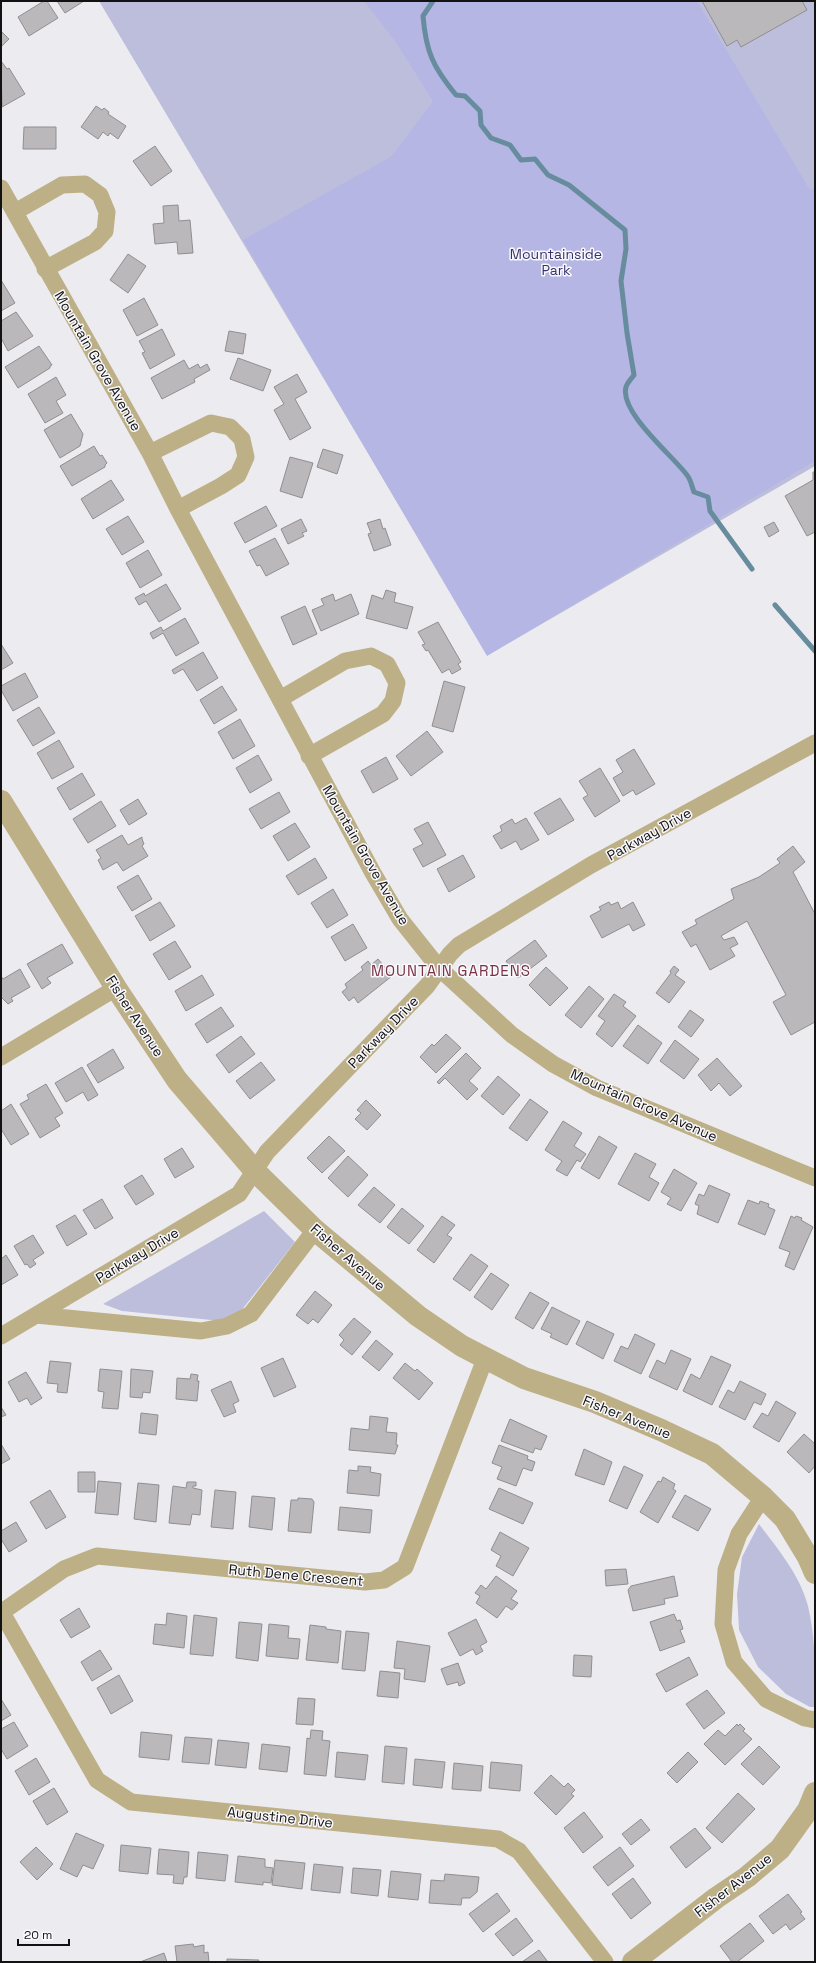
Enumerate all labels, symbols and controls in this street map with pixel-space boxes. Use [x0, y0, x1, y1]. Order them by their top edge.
park label: Mountainside Park [510, 245, 602, 279]
street label: Mountain Grove Avenue [51, 288, 145, 434]
street label: Mountain Grove Avenue [319, 782, 413, 928]
street label: Parkway Drive [604, 803, 694, 865]
district label: MOUNTAIN GARDENS [371, 961, 531, 980]
street label: Fisher Avenue [102, 972, 168, 1060]
street label: Parkway Drive [344, 992, 422, 1072]
street label: Mountain Grove Avenue [568, 1064, 720, 1146]
street label: Fisher Avenue [307, 1220, 389, 1294]
street label: Parkway Drive [92, 1223, 182, 1287]
street label: Fisher Avenue [580, 1391, 674, 1443]
street label: Ruth Dene Crescent [228, 1560, 364, 1590]
street label: Augustine Drive [226, 1803, 334, 1831]
street label: Fisher Avenue [691, 1849, 775, 1921]
scale bar [18, 1921, 69, 1947]
text: 20 m [24, 1927, 52, 1943]

